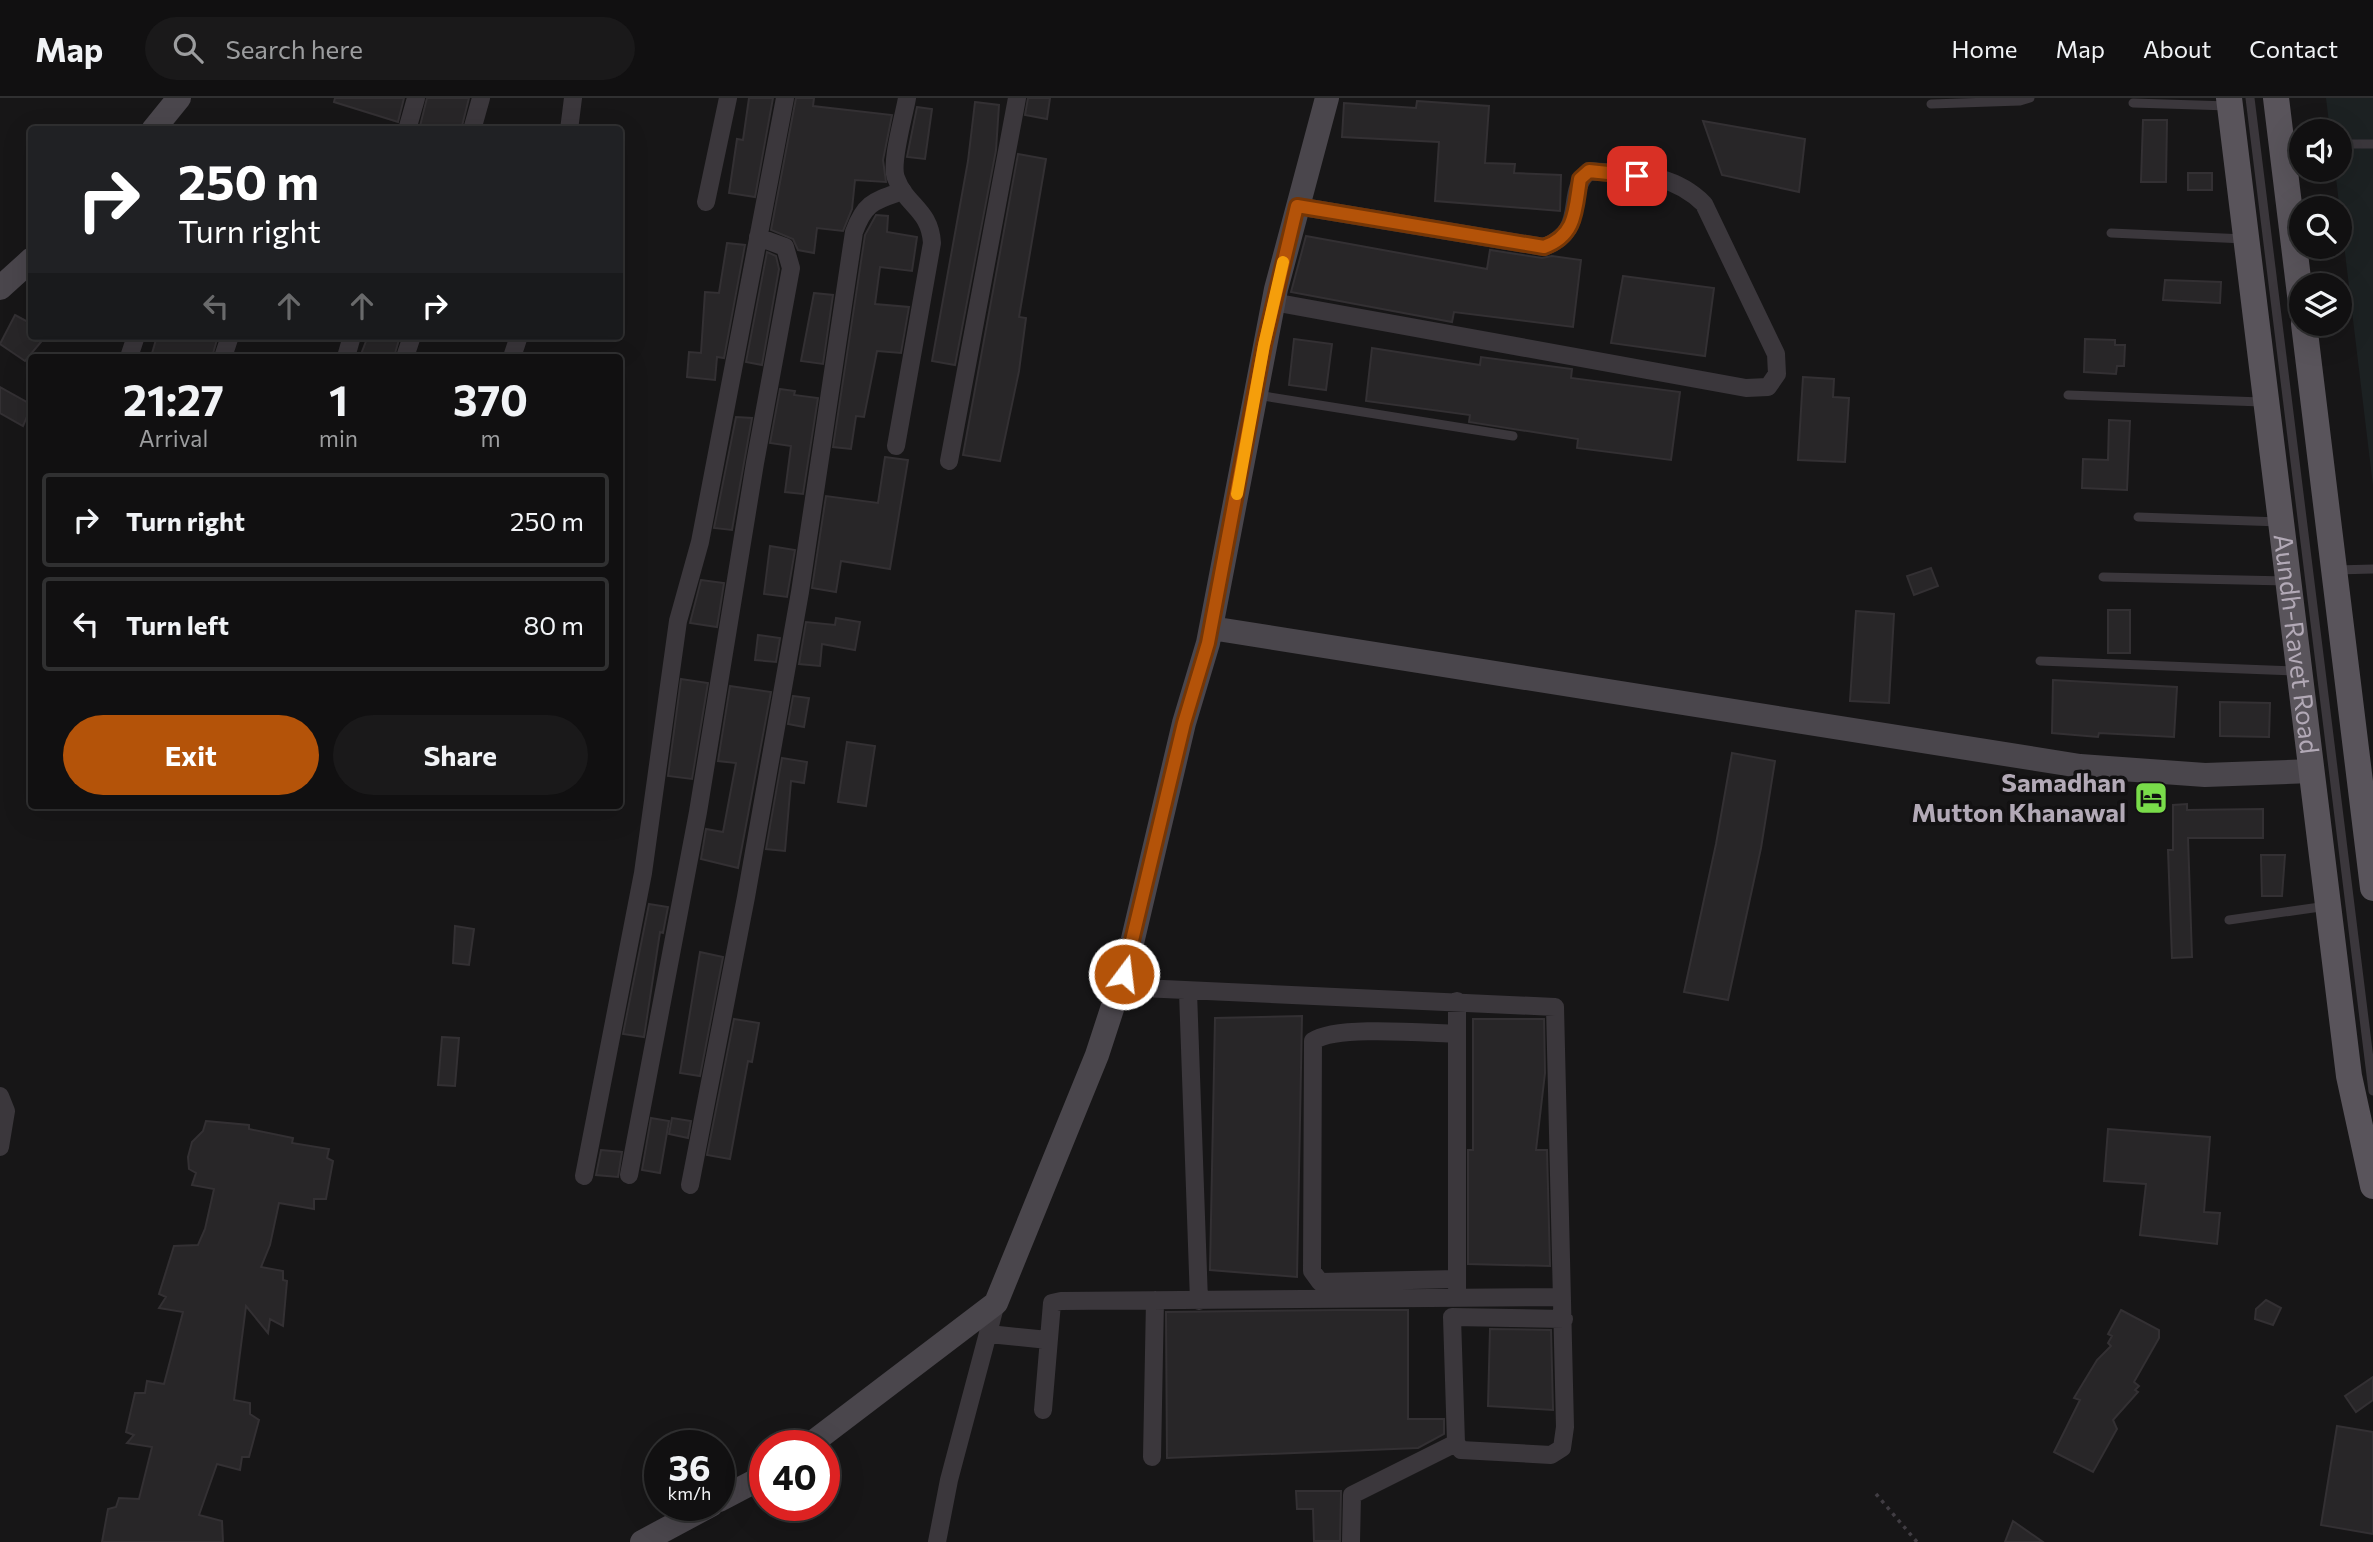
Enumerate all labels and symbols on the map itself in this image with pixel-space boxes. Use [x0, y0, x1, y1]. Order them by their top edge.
pin [1607, 146, 1667, 206]
street label: Aundh-Ravet Road [2269, 532, 2326, 756]
place label: Samadhan Mutton Khanawal [1911, 766, 2126, 827]
hotel icon: Samadhan Mutton Khanawal [2132, 779, 2170, 817]
position arrow [1087, 937, 1161, 1011]
speed limit sign: 40 [749, 1430, 840, 1521]

